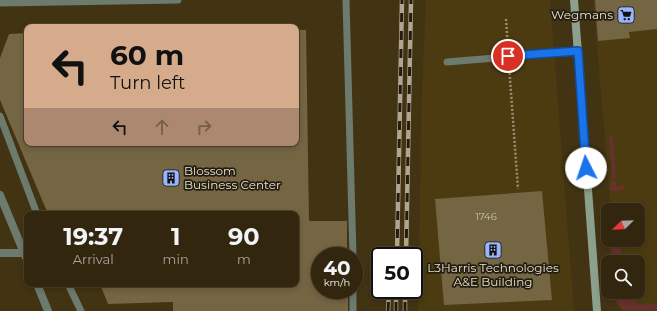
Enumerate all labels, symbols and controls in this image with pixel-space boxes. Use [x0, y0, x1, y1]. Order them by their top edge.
supermarket icon: Wegmans [616, 5, 636, 25]
place label: Wegmans [551, 7, 613, 22]
text: 60 m [110, 38, 184, 72]
pin [491, 39, 525, 73]
icon: left [44, 40, 96, 92]
icon: arrive [497, 45, 519, 67]
text: Turn left [110, 72, 185, 94]
icon: left [109, 116, 131, 138]
icon: ahead [151, 116, 173, 138]
icon: right [193, 116, 215, 138]
position arrow [565, 147, 607, 189]
place label: Blossom Business Center [184, 163, 281, 192]
building icon: Blossom Business Center [161, 168, 181, 188]
north arrow [601, 203, 645, 247]
map controls [601, 203, 645, 299]
house number: 1746 [475, 210, 497, 223]
text: 19:37 [63, 222, 123, 251]
text: 1 [171, 222, 180, 251]
text: 90 [228, 222, 260, 251]
building icon: L3Harris Technologies A&E Building [483, 240, 503, 260]
speed limit sign: 50 [371, 247, 423, 299]
text: Arrival [73, 251, 114, 267]
text: min [163, 251, 189, 267]
text: m [237, 251, 251, 267]
button: search [601, 255, 645, 299]
text: 40 [323, 256, 351, 280]
place label: L3Harris Technologies A&E Building [427, 260, 559, 289]
text: km/h [324, 276, 350, 289]

